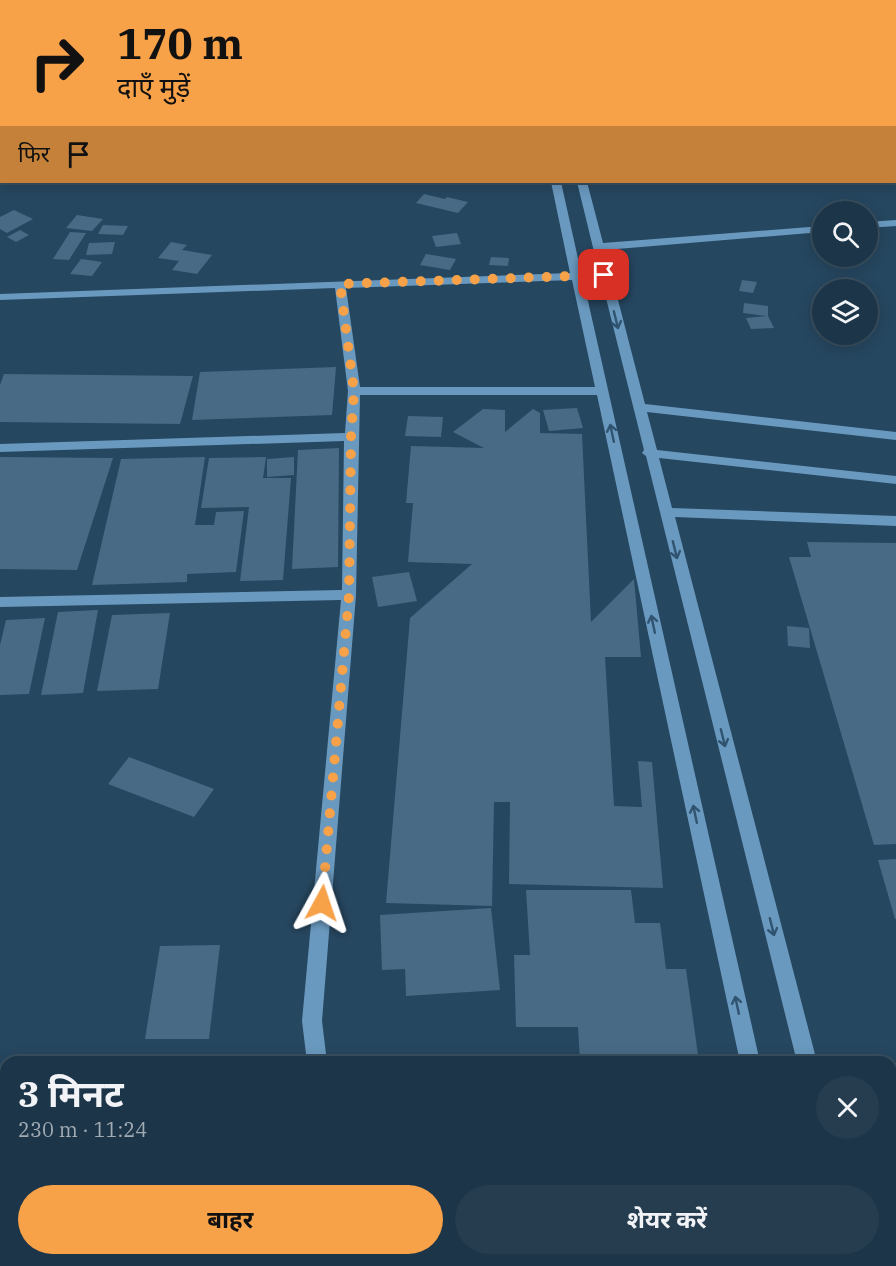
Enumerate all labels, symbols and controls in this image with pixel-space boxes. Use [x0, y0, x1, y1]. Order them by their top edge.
text: 170 m [117, 16, 243, 71]
icon: right [18, 24, 96, 102]
text: दाएँ मुड़ें [117, 69, 190, 104]
icon: arrive [62, 138, 95, 171]
text: फिर [18, 139, 50, 168]
map controls [812, 201, 878, 345]
button: search [812, 201, 878, 267]
pin [578, 249, 629, 300]
icon: arrive [587, 258, 620, 291]
button: layers [812, 279, 878, 345]
one-way arrow [610, 310, 622, 329]
one-way arrow [605, 424, 617, 443]
one-way arrow [669, 540, 681, 559]
one-way arrow [647, 615, 659, 634]
one-way arrow [718, 729, 730, 748]
one-way arrow [689, 805, 701, 824]
position arrow [290, 871, 354, 935]
one-way arrow [767, 917, 778, 936]
one-way arrow [731, 996, 742, 1015]
text: 3 मिनट [18, 1070, 124, 1117]
button: close [816, 1076, 879, 1139]
text: 230 m · 11:24 [18, 1116, 147, 1143]
button: बाहर [18, 1185, 443, 1254]
button: शेयर करें [455, 1185, 879, 1254]

